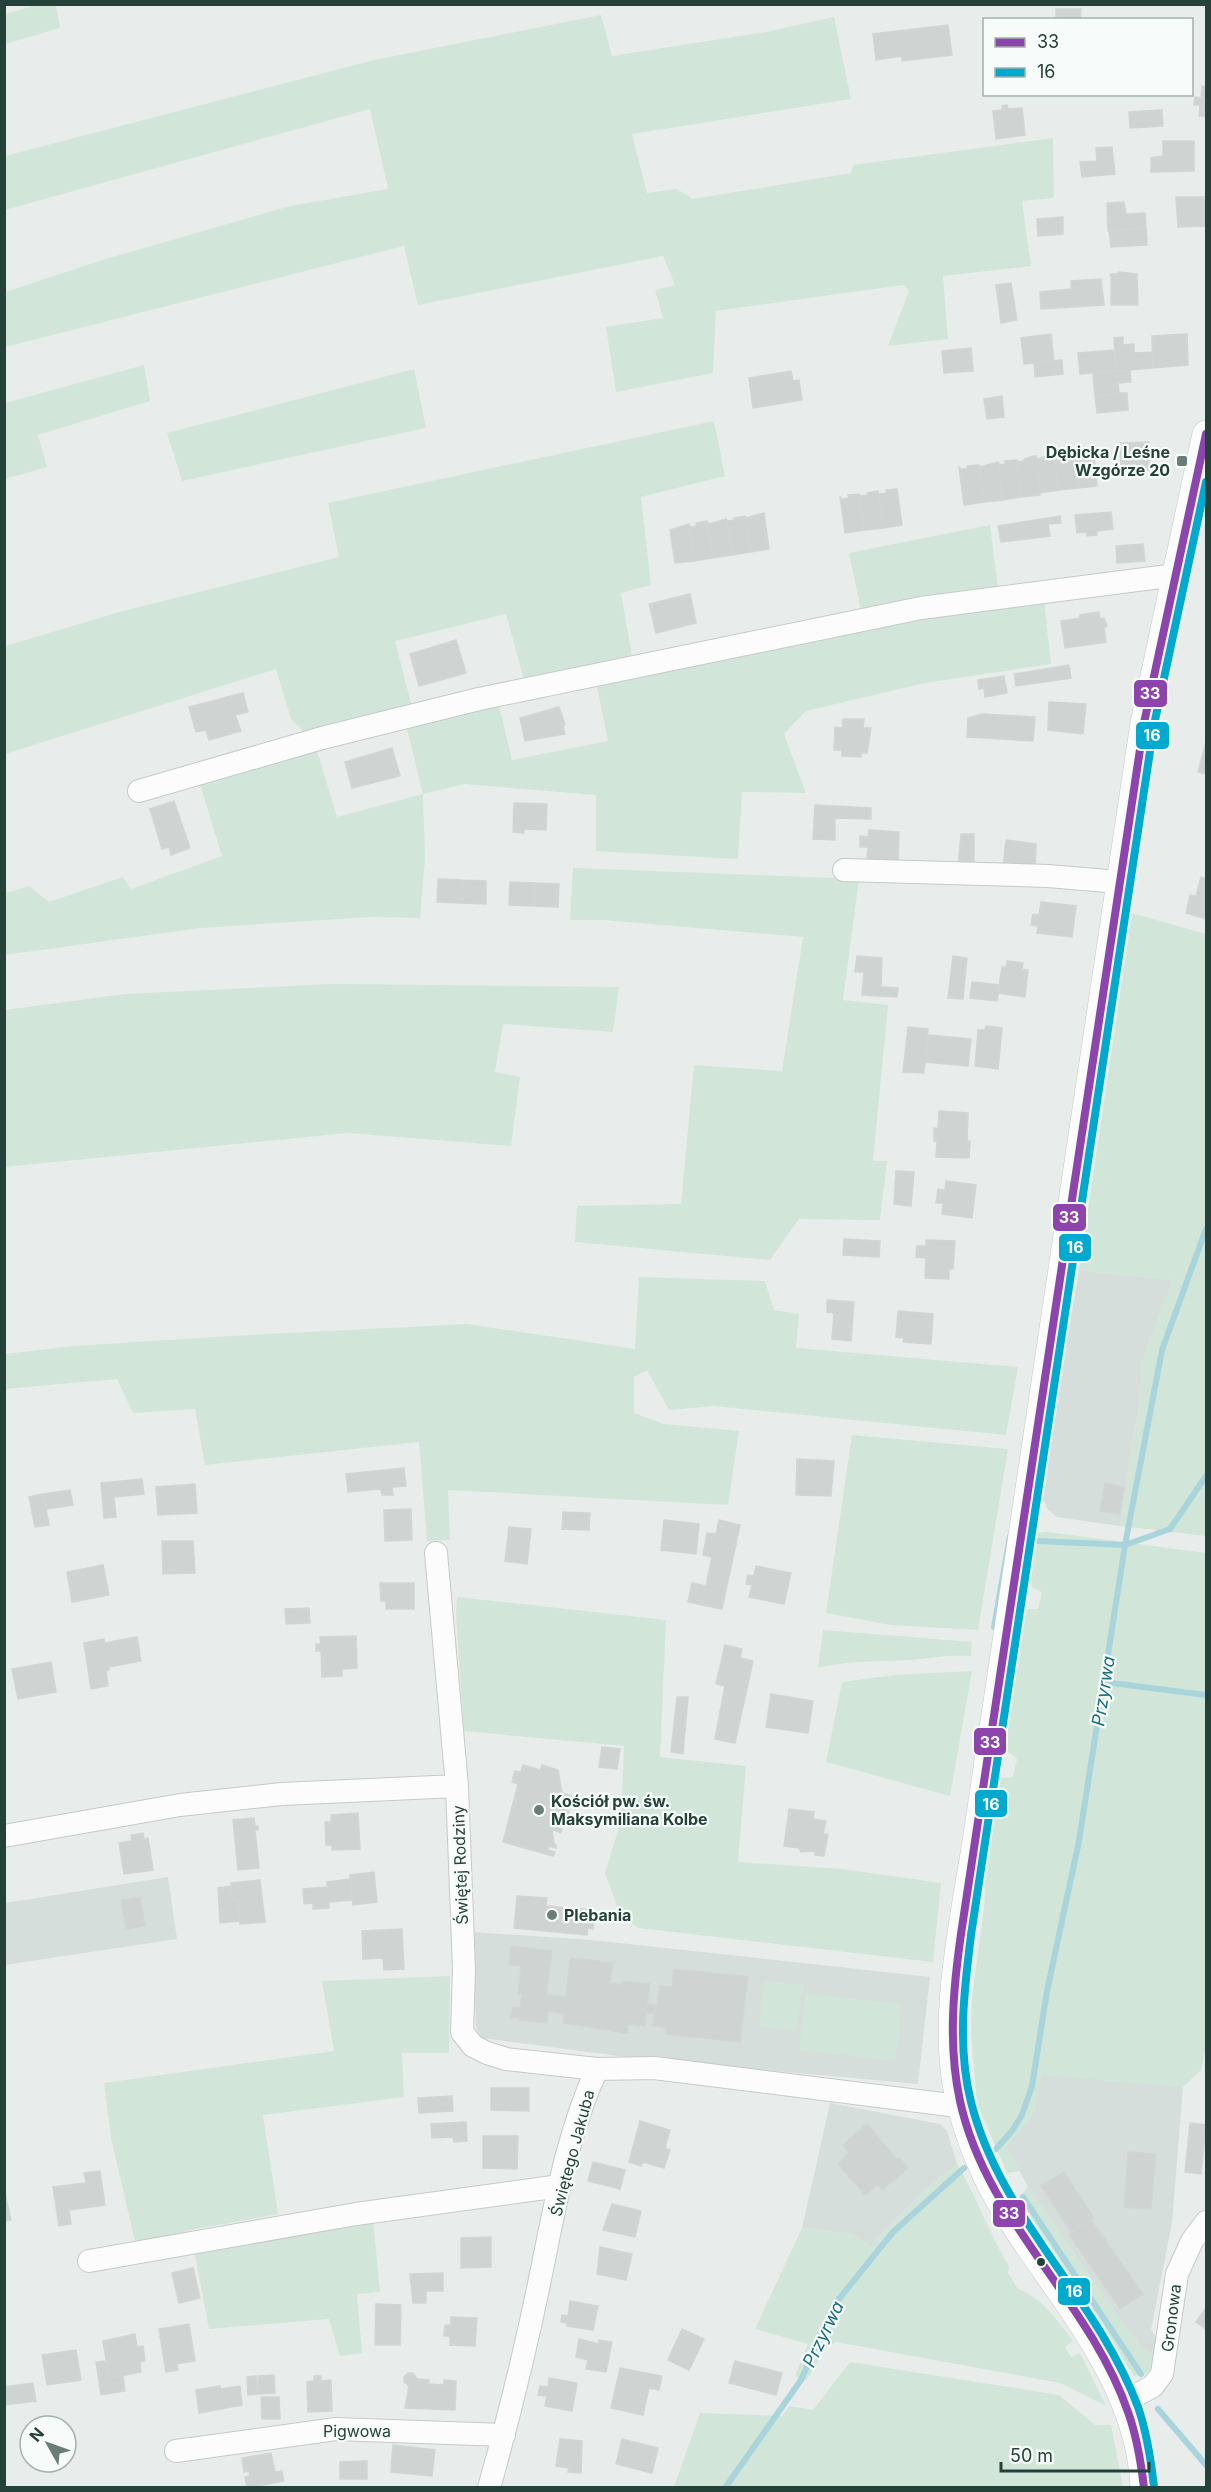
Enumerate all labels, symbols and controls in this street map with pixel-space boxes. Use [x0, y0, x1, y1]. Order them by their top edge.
legend [983, 18, 1193, 96]
text: 33 [1037, 31, 1059, 52]
text: 16 [1037, 61, 1055, 82]
place label: Dębicka / Leśne Wzgórze 20 [1046, 442, 1170, 480]
marker: Dębicka / Leśne Wzgórze 20 [1175, 454, 1189, 468]
line badge: 33 [1133, 679, 1168, 708]
text: 33 [1140, 683, 1160, 703]
line badge: 16 [1135, 721, 1170, 750]
text: 16 [1143, 725, 1161, 745]
line badge: 33 [1052, 1203, 1087, 1232]
text: 33 [1059, 1207, 1079, 1227]
line badge: 16 [1058, 1233, 1092, 1262]
text: 16 [1066, 1237, 1084, 1257]
water label: Przyrwa [1087, 1654, 1119, 1728]
line badge: 33 [973, 1727, 1007, 1756]
text: 33 [980, 1732, 1000, 1752]
line badge: 16 [974, 1789, 1008, 1818]
place label: Kościół pw. św. Maksymiliana Kolbe [551, 1791, 708, 1829]
text: 16 [982, 1794, 1000, 1814]
marker: Kościół pw. św. Maksymiliana Kolbe [532, 1803, 546, 1817]
street label: Świętej Rodziny [448, 1805, 472, 1925]
place label: Plebania [564, 1905, 631, 1925]
marker: Plebania [545, 1908, 559, 1922]
street label: Świętego Jakuba [545, 2088, 599, 2218]
line badge: 33 [992, 2199, 1026, 2228]
text: 33 [999, 2203, 1019, 2223]
unlabelled marker [1035, 2256, 1047, 2268]
line badge: 16 [1057, 2277, 1091, 2306]
text: 16 [1065, 2281, 1083, 2301]
street label: Gronowa [1157, 2283, 1185, 2353]
water label: Przyrwa [798, 2298, 848, 2370]
north arrow [18, 2414, 78, 2474]
street label: Pigwowa [323, 2421, 391, 2441]
text: N [25, 2423, 48, 2445]
scale bar [1001, 2435, 1150, 2473]
text: 50 m [1010, 2445, 1053, 2466]

